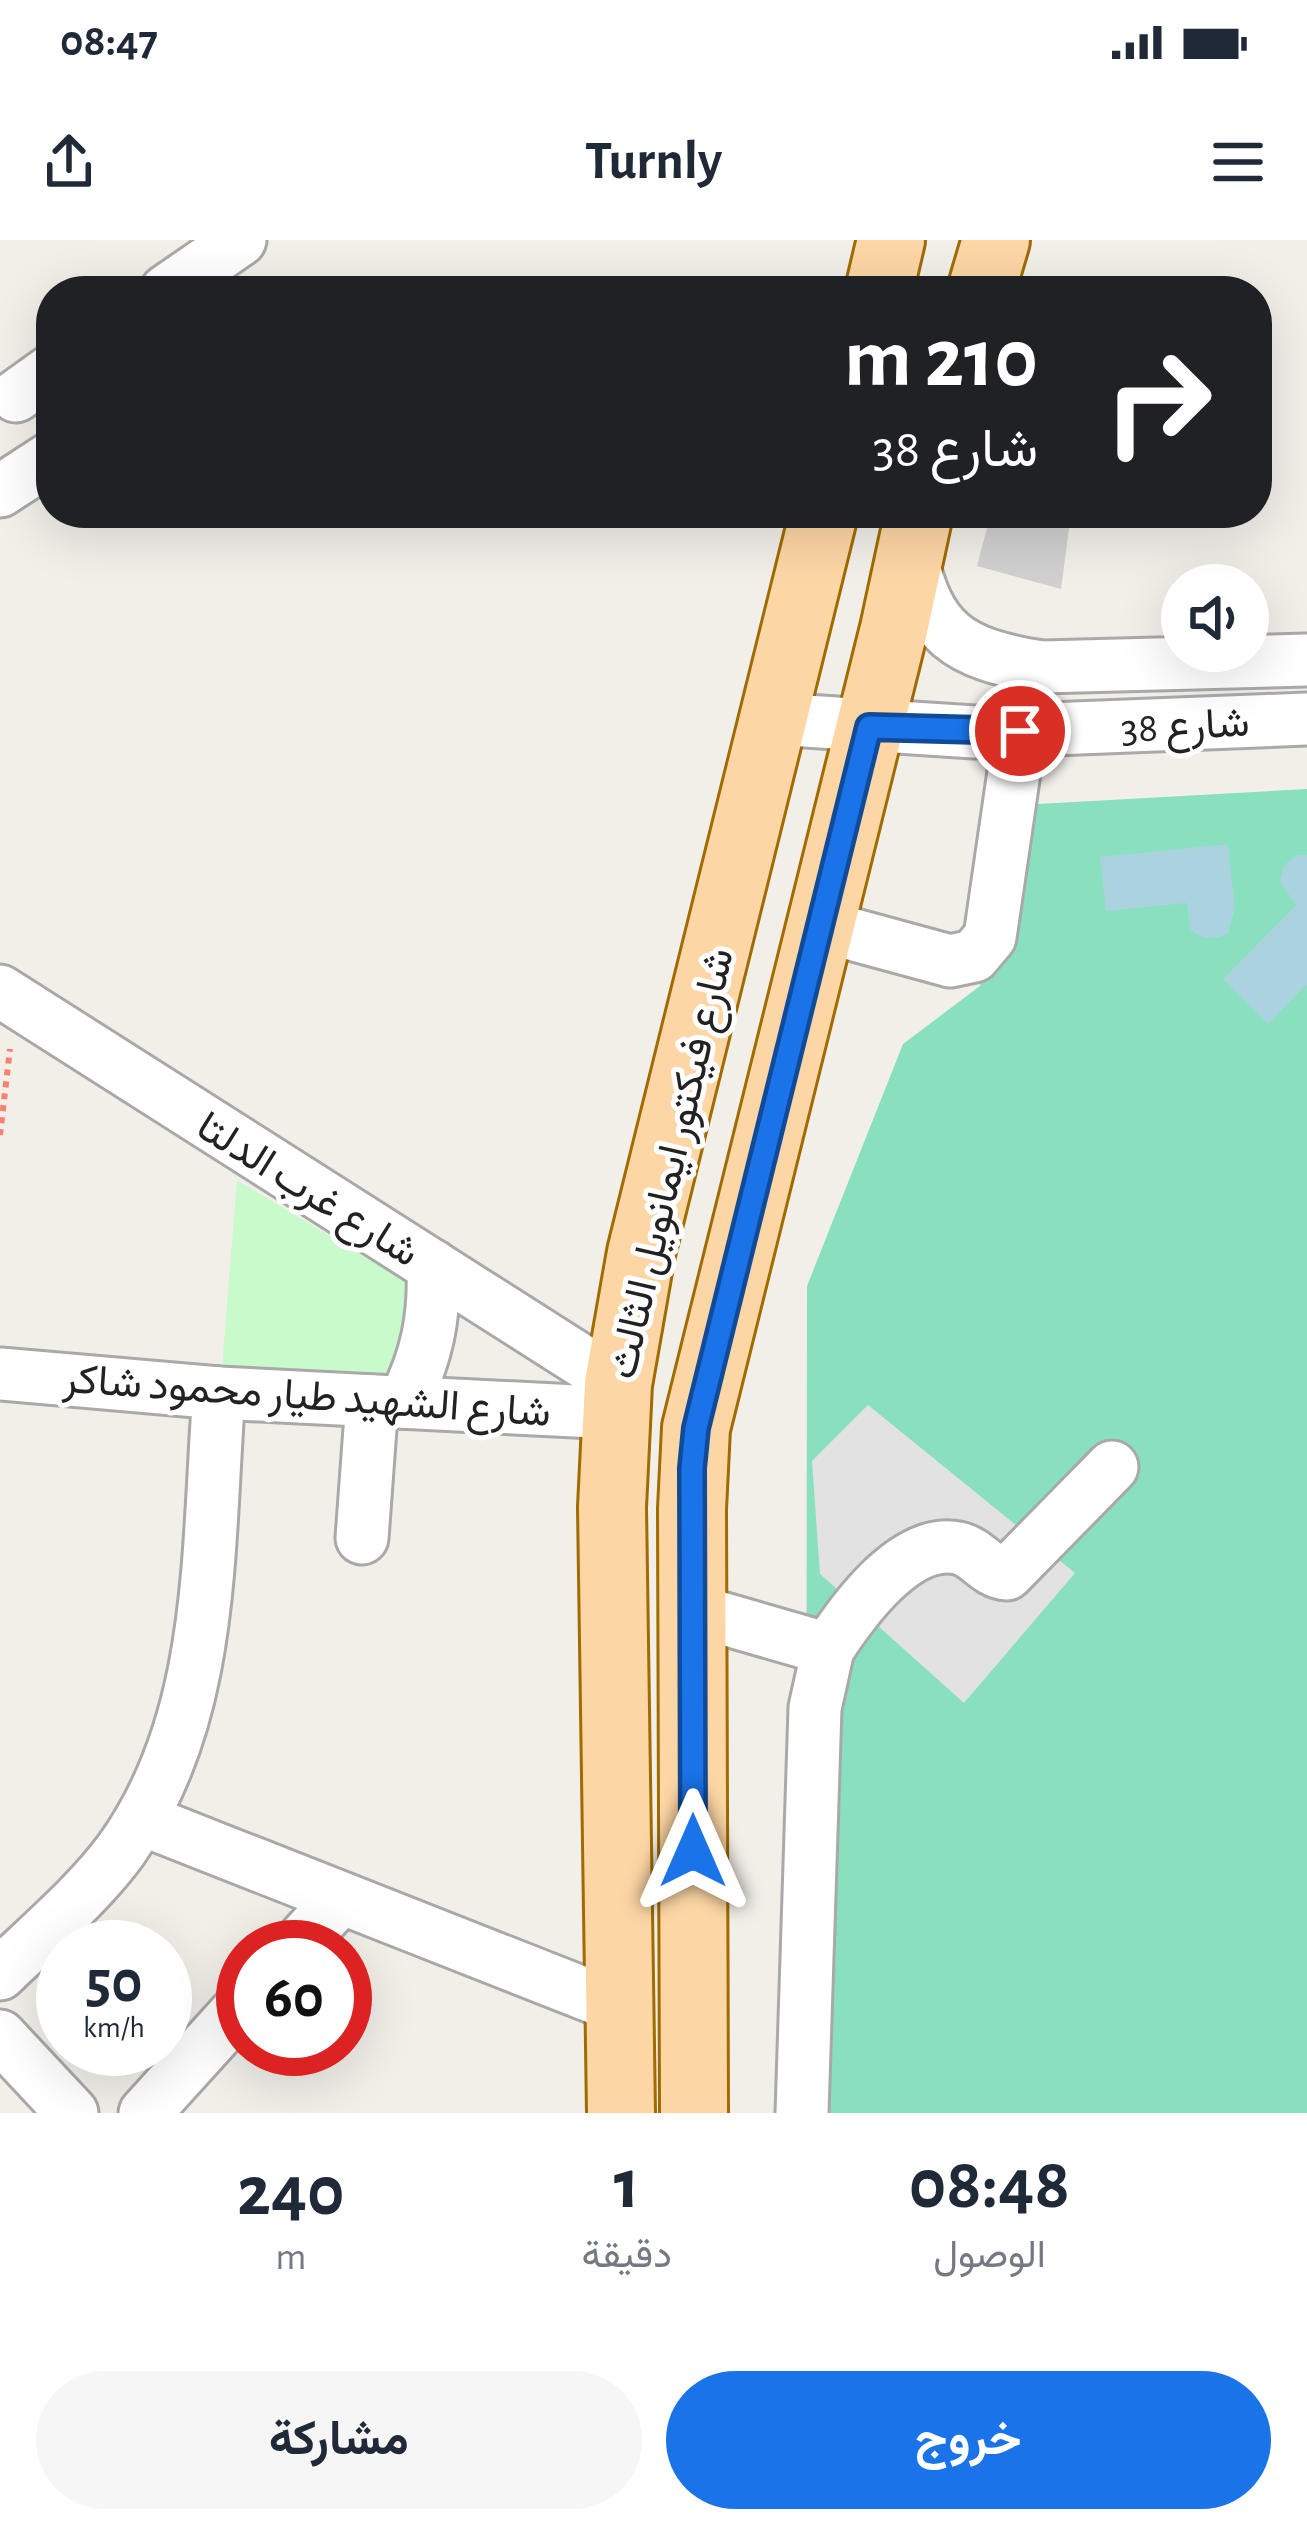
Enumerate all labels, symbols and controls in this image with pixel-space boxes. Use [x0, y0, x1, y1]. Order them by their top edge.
text: 08:47 [60, 19, 158, 64]
icon: share [36, 129, 102, 195]
icon: menu [1205, 129, 1271, 195]
text: Turnly [585, 135, 722, 189]
text: 210 m [844, 318, 1038, 402]
icon: right [1080, 324, 1236, 480]
text: شارع 38 [873, 423, 1038, 477]
map controls [1161, 564, 1269, 672]
button: sound [1161, 564, 1269, 672]
pin [969, 680, 1071, 782]
icon: arrive [987, 698, 1053, 764]
street label: شارع 38 [1120, 702, 1251, 756]
street label: شارع فيكتور ايمانويل الثالث [601, 944, 747, 1384]
street label: شارع غرب الدلتا [186, 1105, 426, 1280]
street label: شارع الشهيد طيار محمود شاكر [60, 1358, 552, 1440]
position arrow [630, 1788, 756, 1914]
speed limit sign: 60 [216, 1920, 372, 2076]
text: 50 [85, 1953, 143, 2013]
text: km/h [83, 2013, 145, 2043]
text: 1 [614, 2149, 640, 2221]
text: 08:48 [909, 2149, 1070, 2221]
text: 240 [237, 2156, 345, 2228]
text: دقيقة [582, 2236, 672, 2275]
text: الوصول [933, 2236, 1046, 2275]
text: m [275, 2238, 306, 2277]
button: مشاركة [36, 2371, 642, 2509]
button: خروج [666, 2371, 1271, 2509]

